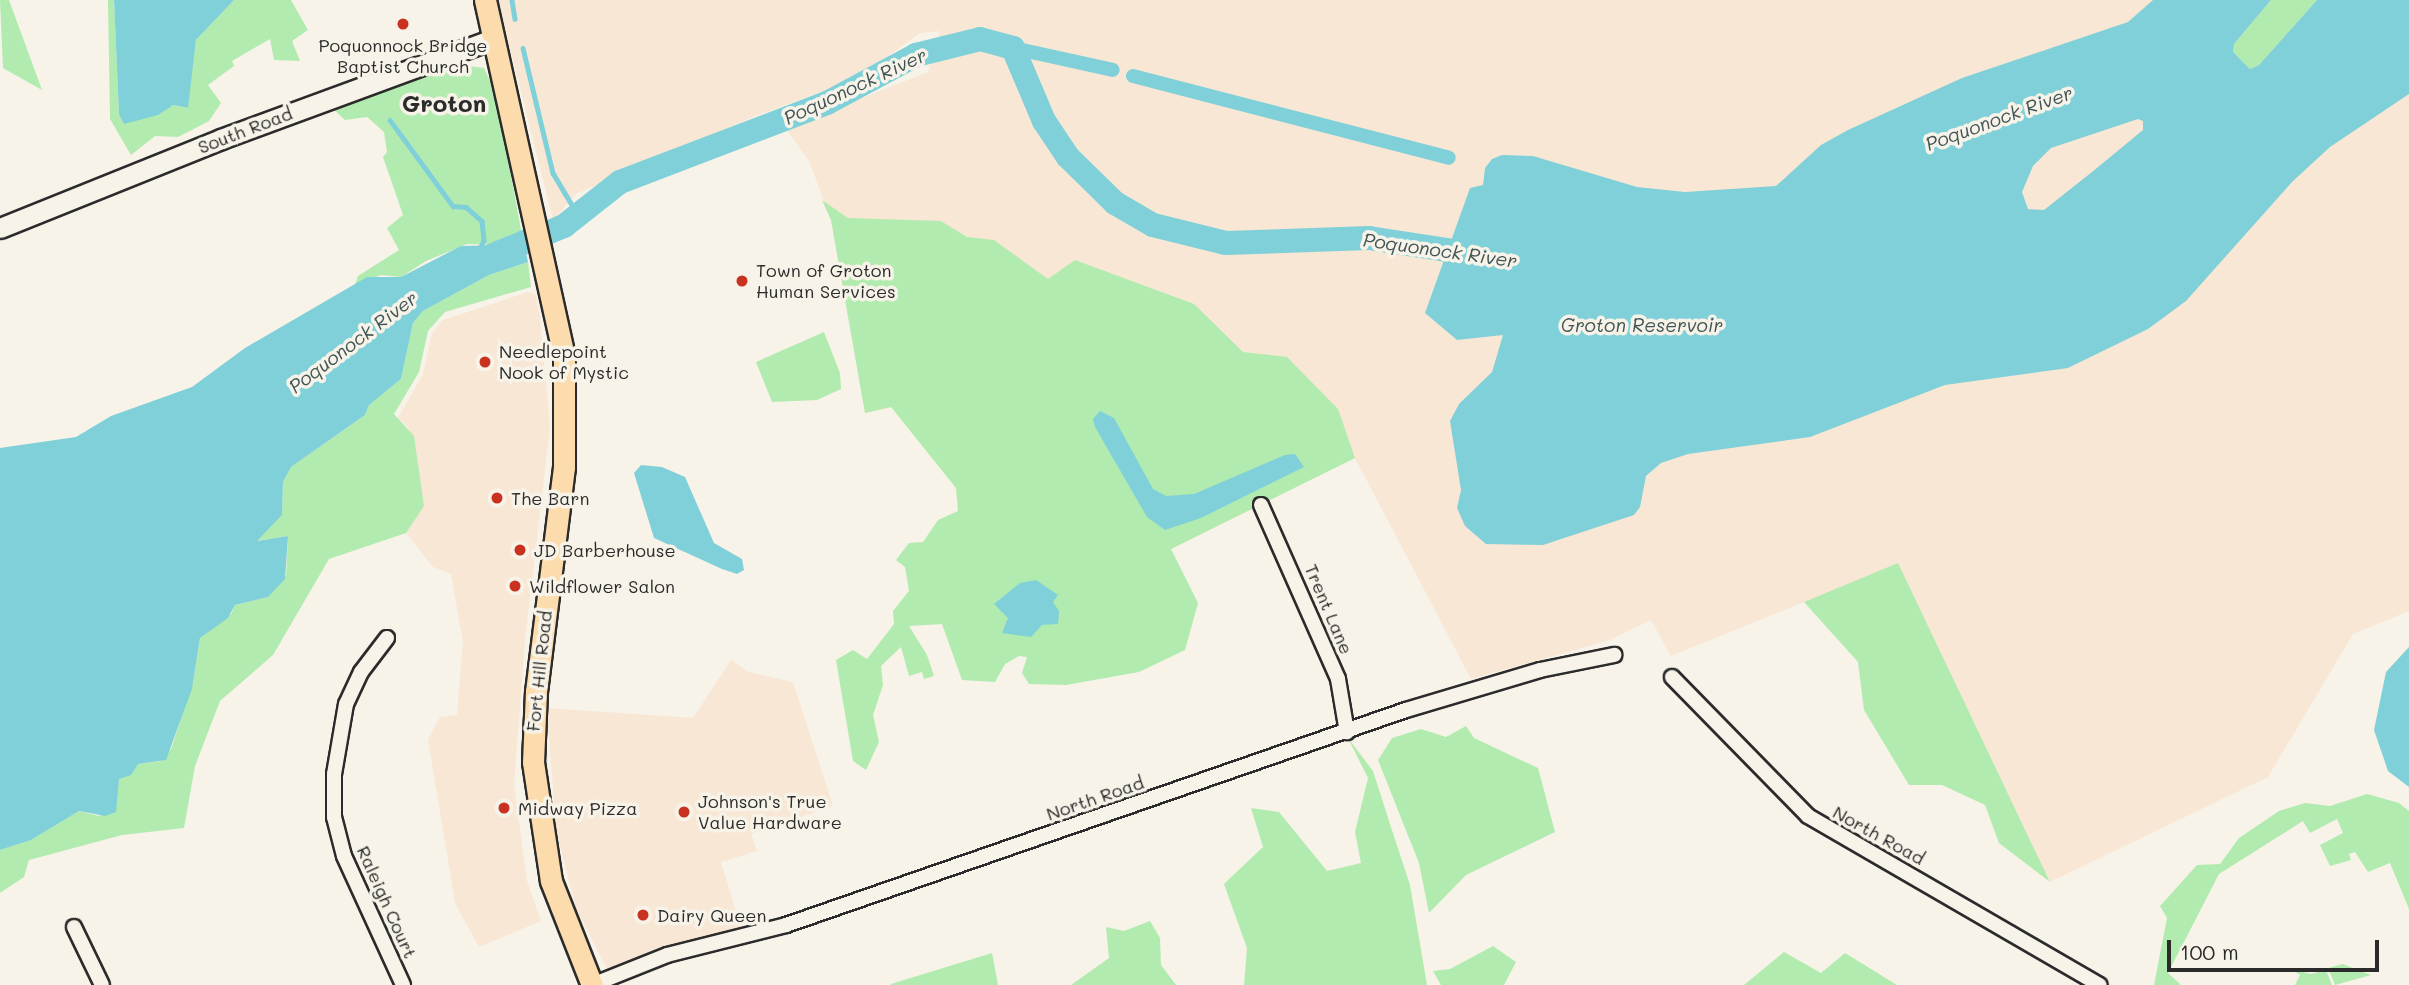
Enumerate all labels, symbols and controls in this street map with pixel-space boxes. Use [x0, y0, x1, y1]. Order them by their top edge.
marker: Poquonnock Bridge Baptist Church [395, 16, 411, 32]
place label: Poquonnock Bridge Baptist Church [319, 35, 487, 78]
water label: Poquonock River [780, 43, 930, 129]
water label: Poquonock River [1922, 81, 2076, 155]
district label: Groton [402, 89, 486, 117]
street label: South Road [195, 102, 295, 158]
water label: Poquonock River [1362, 228, 1518, 272]
place label: Town of Groton Human Services [756, 260, 896, 302]
marker: Town of Groton Human Services [734, 273, 750, 289]
water label: Poquonock River [284, 286, 422, 398]
water label: Groton Reservoir [1561, 314, 1723, 336]
place label: Needlepoint Nook of Mystic [499, 341, 629, 384]
marker: Needlepoint Nook of Mystic [477, 354, 493, 370]
place label: The Barn [511, 487, 589, 509]
marker: The Barn [489, 490, 505, 506]
place label: JD Barberhouse [534, 539, 676, 561]
marker: JD Barberhouse [512, 542, 528, 558]
street label: Trent Lane [1300, 561, 1358, 657]
place label: Wildflower Salon [529, 575, 675, 597]
marker: Wildflower Salon [507, 578, 523, 594]
street label: Fort Hill Road [522, 609, 556, 733]
street label: North Road [1043, 771, 1147, 825]
place label: Johnson's True Value Hardware [698, 791, 842, 834]
place label: Midway Pizza [518, 797, 637, 819]
marker: Midway Pizza [496, 800, 512, 816]
street label: North Road [1829, 801, 1929, 869]
marker: Johnson's True Value Hardware [676, 804, 692, 820]
street label: Raleigh Court [353, 843, 421, 961]
place label: Dairy Queen [657, 904, 766, 926]
marker: Dairy Queen [635, 907, 651, 923]
scale bar [2171, 926, 2383, 970]
text: 100 m [2180, 938, 2239, 965]

